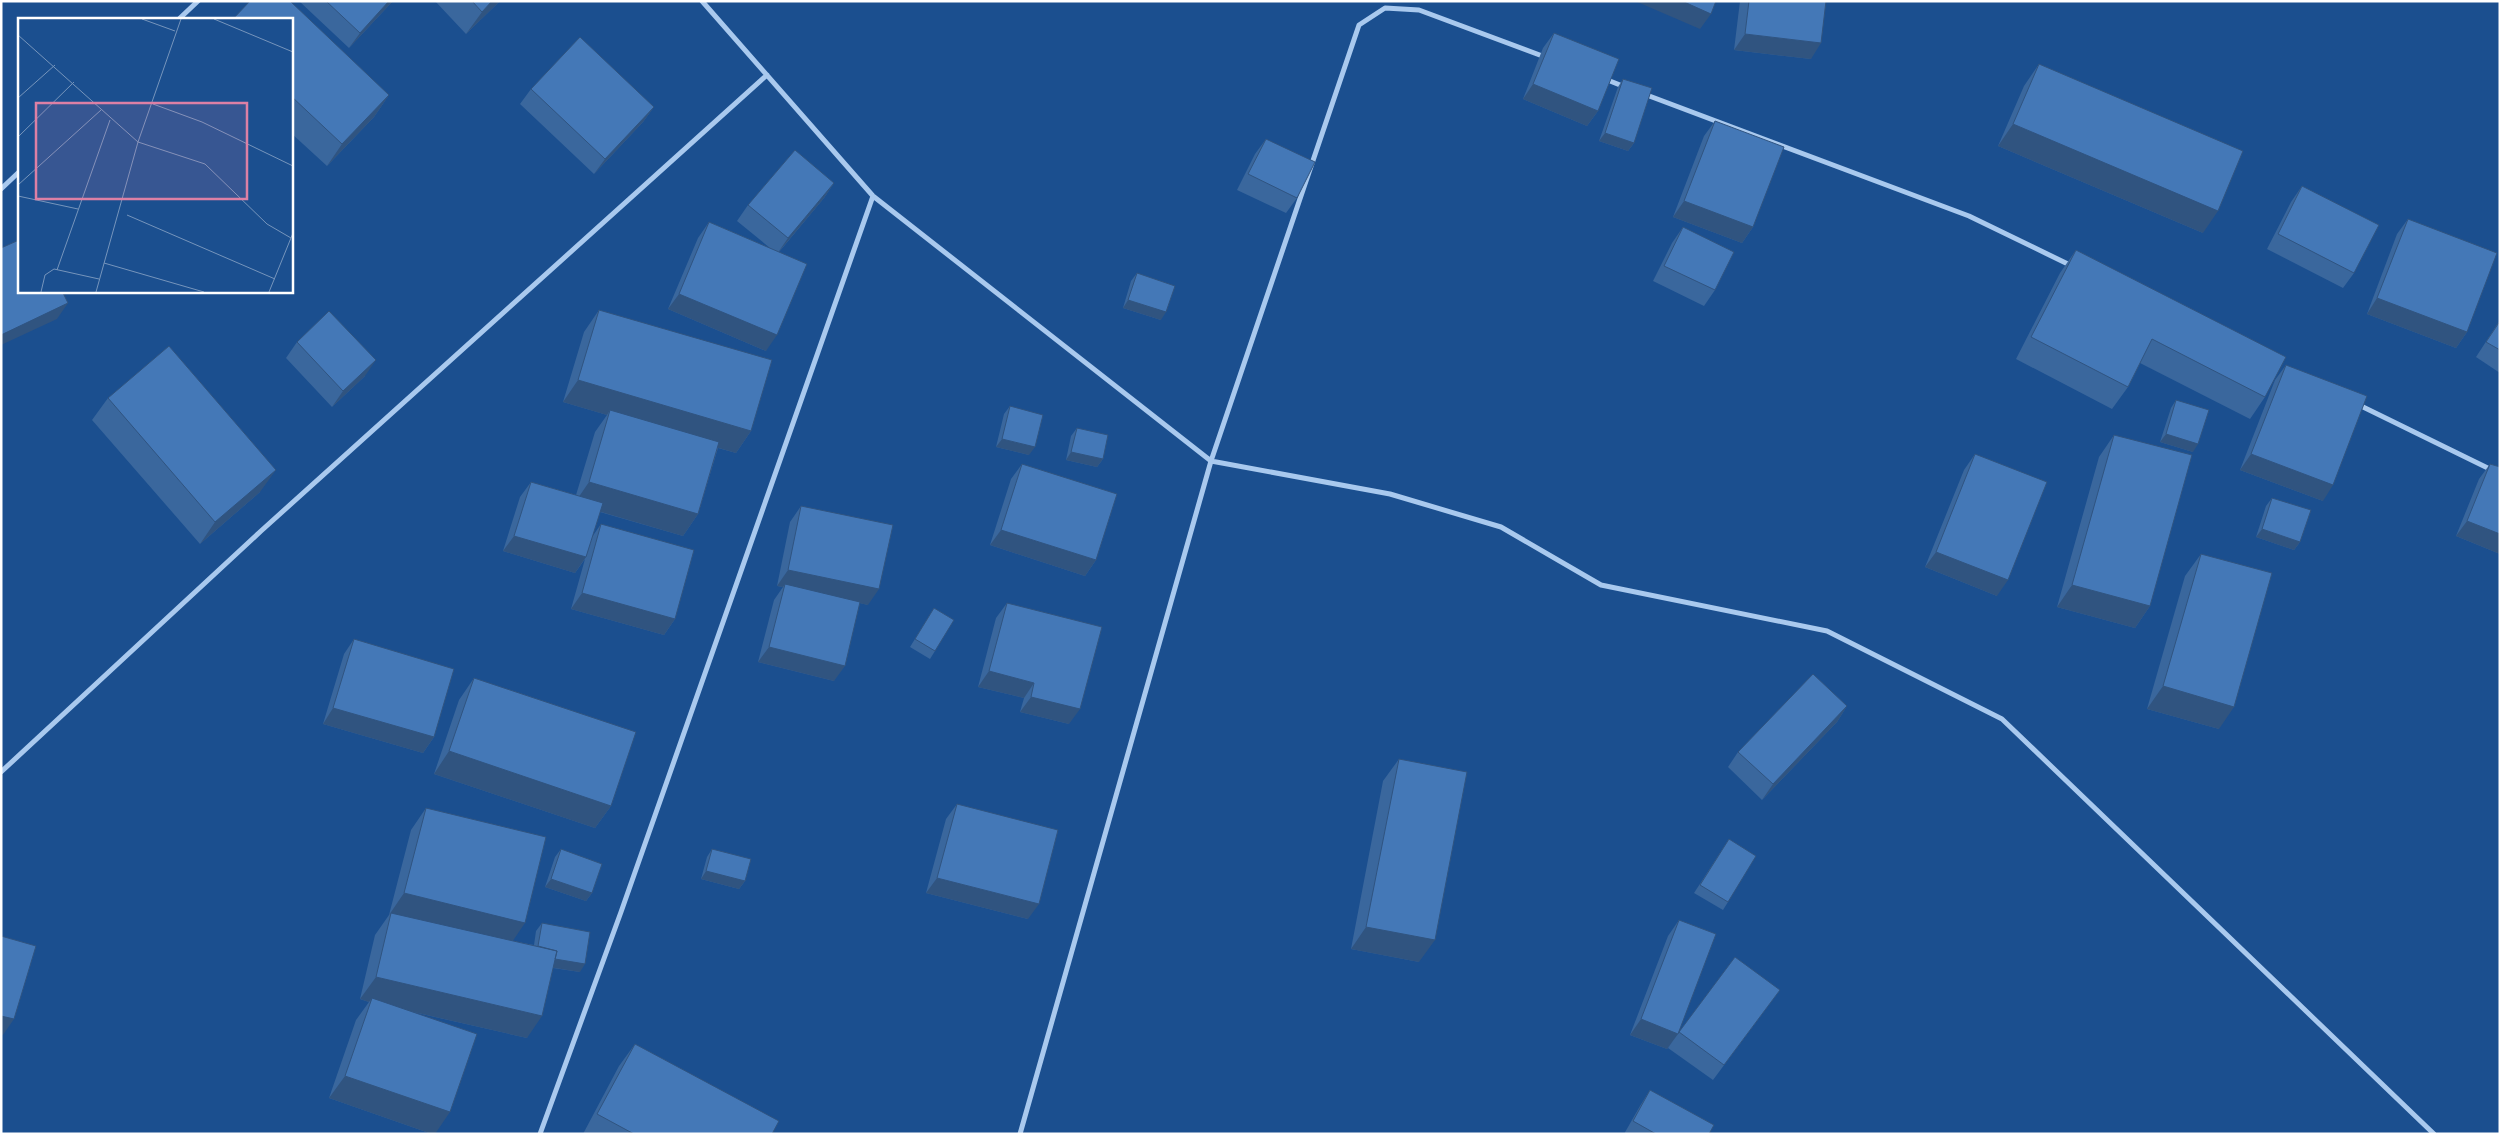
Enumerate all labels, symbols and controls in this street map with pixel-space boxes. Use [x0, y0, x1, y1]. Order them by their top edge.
inset map [18, 18, 292, 292]

